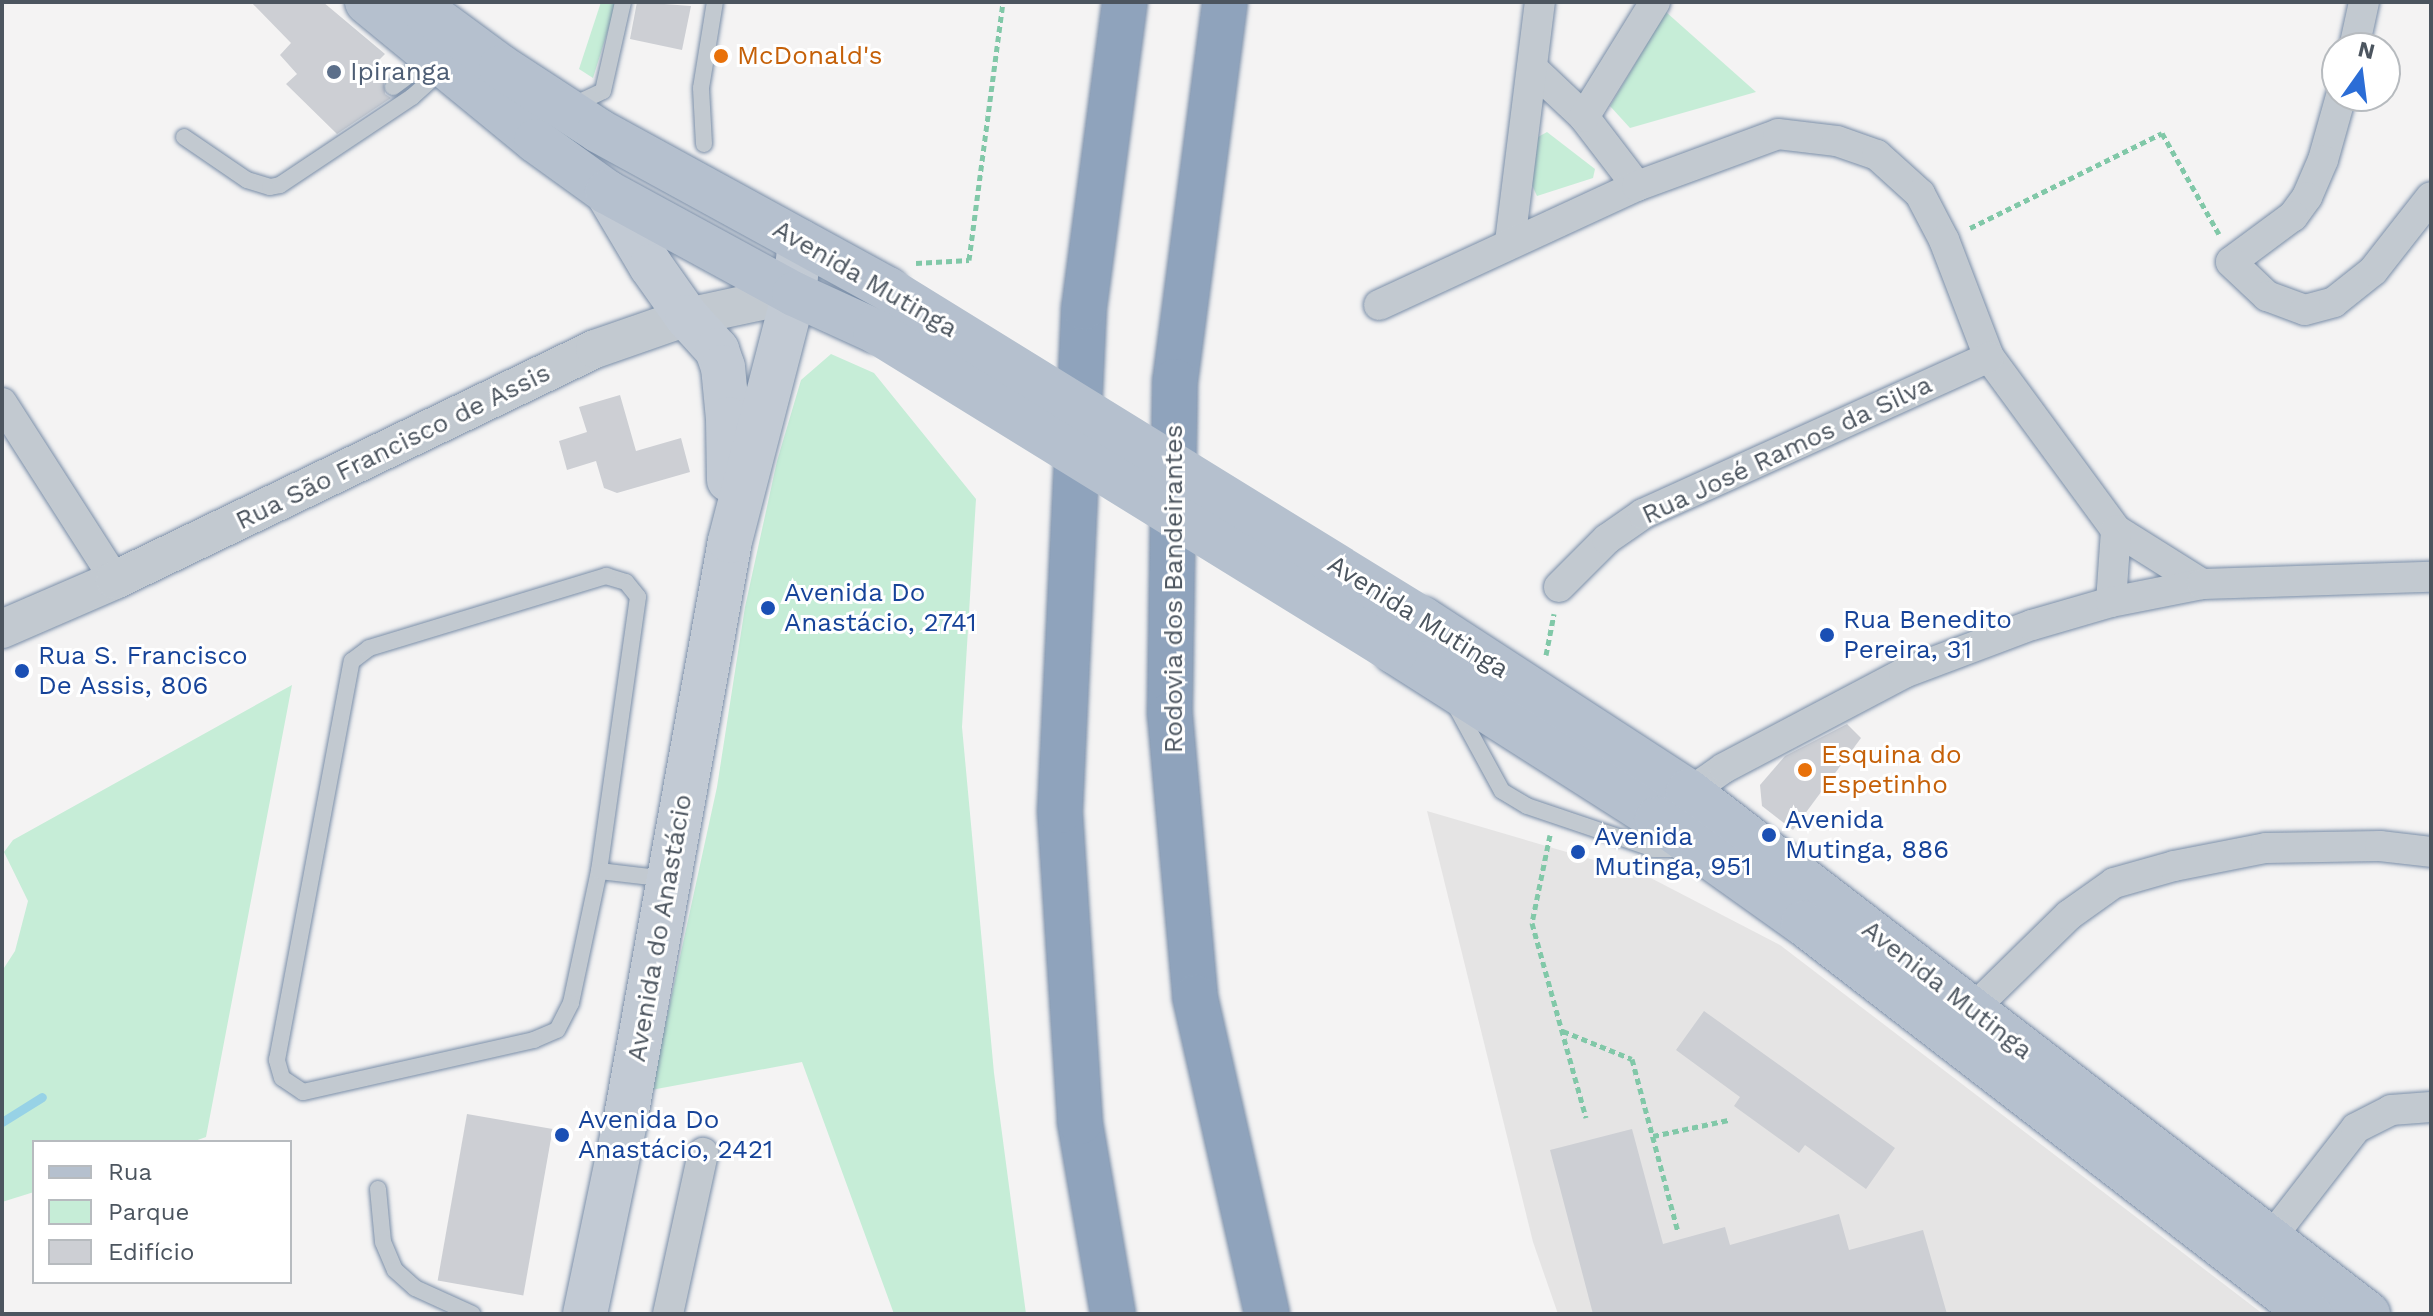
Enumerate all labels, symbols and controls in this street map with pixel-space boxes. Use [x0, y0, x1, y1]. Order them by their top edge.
north arrow [2321, 32, 2401, 112]
text: N [2356, 36, 2377, 64]
place label: McDonald's [737, 40, 882, 72]
marker: McDonald's [712, 47, 730, 65]
place label: Ipiranga [350, 56, 450, 88]
marker: Ipiranga [325, 63, 343, 81]
street label: Avenida Mutinga [767, 213, 963, 345]
street label: Rua São Francisco de Assis [230, 357, 556, 537]
street label: Rua José Ramos da Silva [1636, 369, 1938, 531]
street label: Rodovia dos Bandeirantes [1158, 424, 1190, 754]
street label: Avenida Mutinga [1321, 549, 1515, 685]
place label: Avenida Do Anastácio, 2741 [784, 577, 977, 638]
marker: Avenida Do Anastácio, 2741 [759, 599, 777, 617]
place label: Rua Benedito Pereira, 31 [1843, 604, 2012, 666]
marker: Rua Benedito Pereira, 31 [1818, 626, 1836, 644]
place label: Rua S. Francisco De Assis, 806 [38, 640, 248, 702]
marker: Rua S. Francisco De Assis, 806 [13, 662, 31, 680]
place label: Esquina do Espetinho [1821, 739, 1962, 800]
marker: Esquina do Espetinho [1796, 761, 1814, 779]
street label: Avenida do Anastácio [621, 791, 699, 1065]
place label: Avenida Mutinga, 886 [1785, 804, 1949, 866]
place label: Avenida Mutinga, 951 [1594, 821, 1752, 882]
marker: Avenida Mutinga, 886 [1760, 826, 1778, 844]
marker: Avenida Mutinga, 951 [1569, 843, 1587, 861]
street label: Avenida Mutinga [1855, 914, 2039, 1066]
place label: Avenida Do Anastácio, 2421 [578, 1104, 773, 1166]
marker: Avenida Do Anastácio, 2421 [553, 1126, 571, 1144]
legend [32, 1140, 292, 1284]
text: Rua [108, 1158, 152, 1186]
text: Parque [108, 1198, 189, 1226]
text: Edifício [108, 1238, 194, 1266]

